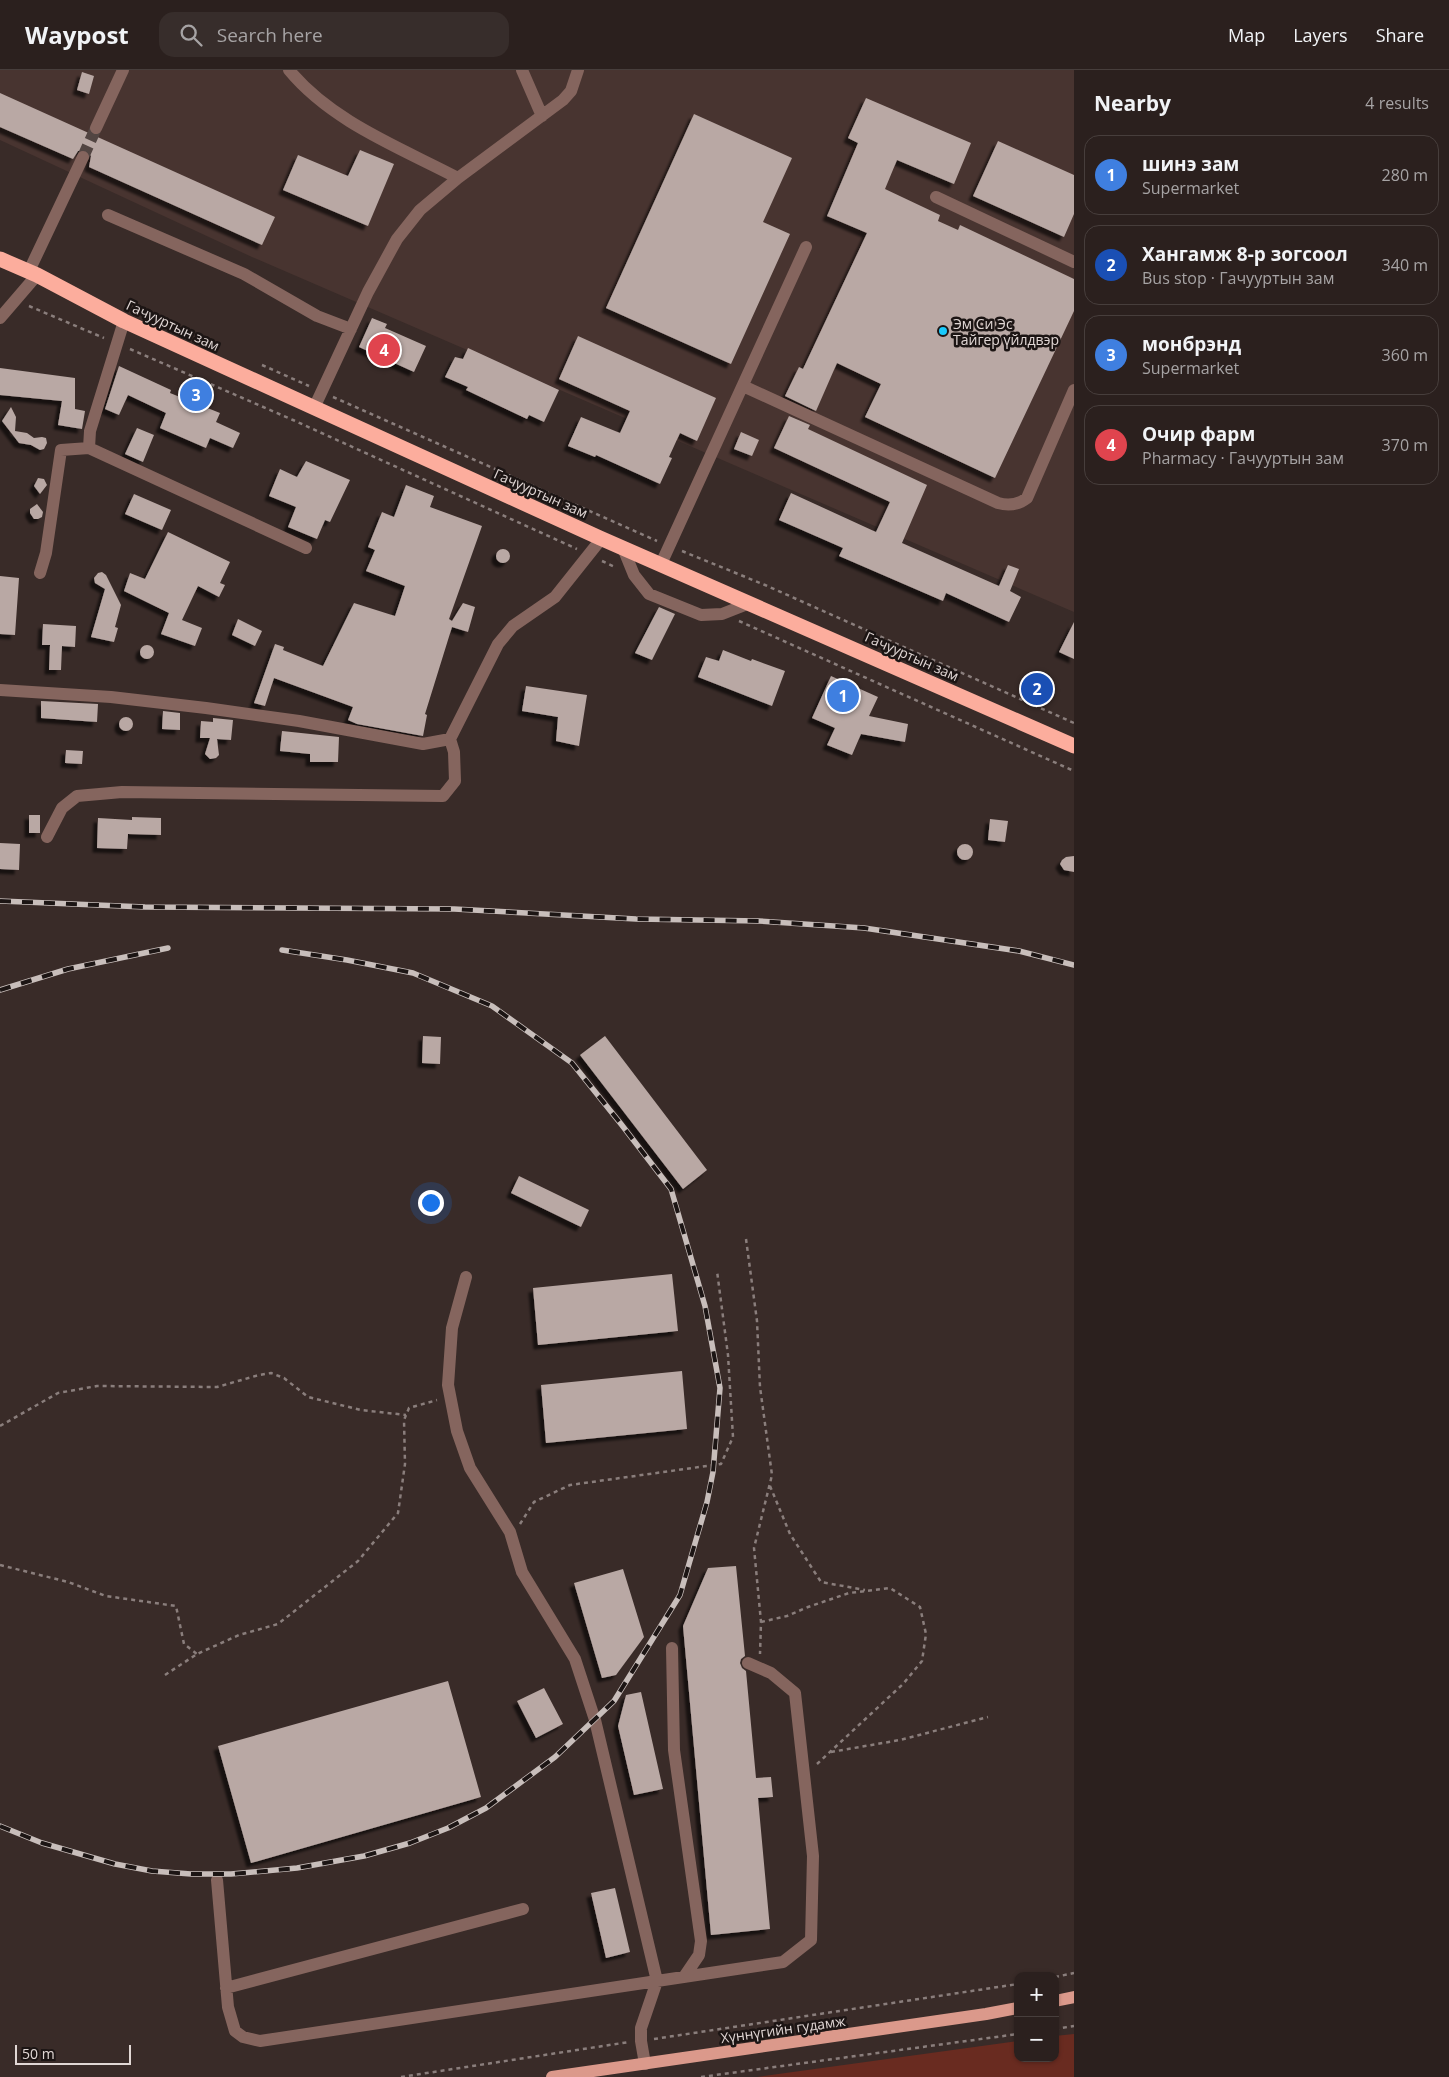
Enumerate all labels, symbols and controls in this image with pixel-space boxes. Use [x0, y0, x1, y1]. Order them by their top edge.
search box [159, 12, 509, 57]
text: Waypost [25, 18, 129, 51]
icon: search [177, 21, 205, 49]
text: Search here [217, 22, 323, 48]
text: Map [1228, 23, 1265, 47]
text: Layers [1293, 23, 1348, 47]
text: Share [1376, 23, 1424, 47]
text: Nearby [1094, 89, 1171, 117]
text: 4 results [1365, 92, 1429, 114]
text: шинэ зам [1142, 151, 1239, 177]
text: 1 [1106, 164, 1116, 186]
text: 280 m [1382, 164, 1428, 186]
text: Supermarket [1142, 177, 1239, 199]
text: Хангамж 8-р зогсоол [1142, 241, 1348, 267]
text: 2 [1106, 254, 1116, 276]
text: 340 m [1382, 254, 1428, 276]
text: Bus stop · Гачууртын зам [1142, 267, 1334, 289]
street label: Гачууртын зам [123, 295, 223, 355]
place label: Эм Си Эс Тайгер үйлдвэр [953, 314, 1059, 349]
marker: Эм Си Эс Тайгер үйлдвэр [937, 325, 949, 337]
pin: 4 [368, 331, 400, 369]
text: монбрэнд [1142, 331, 1241, 357]
text: 3 [1106, 344, 1116, 366]
text: 360 m [1382, 344, 1428, 366]
text: Supermarket [1142, 357, 1239, 379]
pin: 3 [180, 376, 212, 414]
text: Очир фарм [1142, 421, 1255, 447]
text: 4 [1106, 434, 1116, 456]
text: 370 m [1382, 434, 1428, 456]
text: Pharmacy · Гачууртын зам [1142, 447, 1344, 469]
street label: Гачууртын зам [491, 464, 591, 522]
street label: Гачууртын зам [862, 627, 962, 685]
pin: 2 [1021, 670, 1053, 708]
pin: 1 [827, 677, 859, 715]
your location [418, 1190, 444, 1216]
map controls [1014, 1972, 1059, 2062]
button: + [1014, 1972, 1059, 2017]
street label: Хүннүгийн гудамж [720, 2011, 847, 2047]
button: − [1014, 2017, 1059, 2062]
scale bar [15, 2042, 131, 2065]
text: 50 m [22, 2044, 55, 2063]

